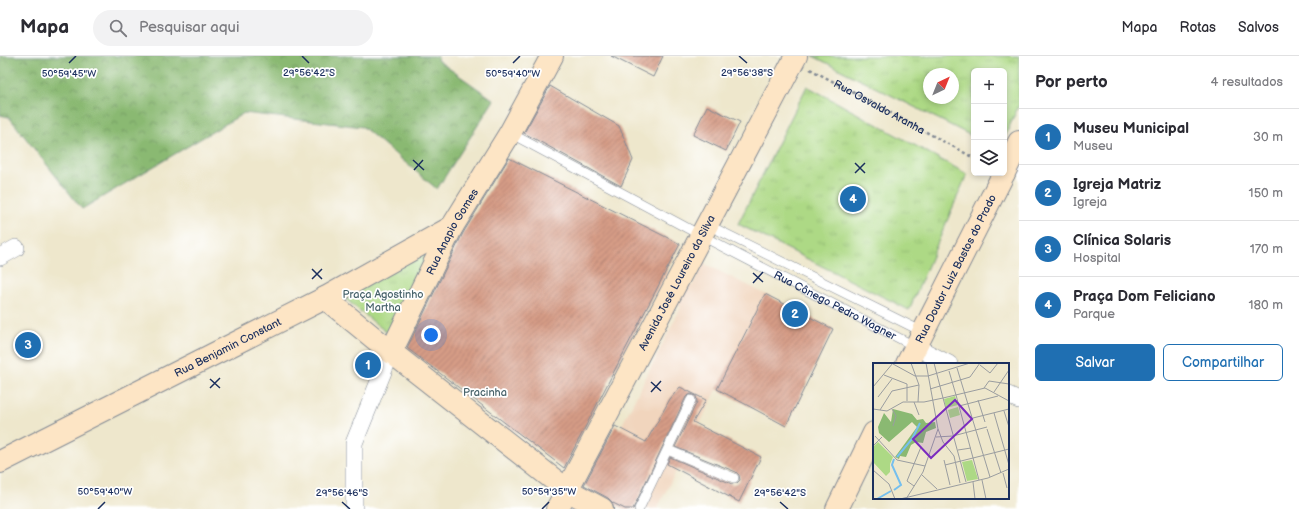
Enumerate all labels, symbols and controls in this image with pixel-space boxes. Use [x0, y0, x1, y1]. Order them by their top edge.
search box [93, 10, 373, 46]
text: Mapa [20, 16, 69, 39]
icon: search [107, 17, 129, 39]
text: Pesquisar aqui [139, 18, 239, 37]
text: Mapa [1121, 19, 1158, 36]
text: Rotas [1180, 19, 1216, 36]
text: Salvos [1238, 19, 1279, 36]
text: 29°56'42"S [283, 67, 335, 79]
text: 29°56'38"S [721, 67, 773, 79]
text: 50°59'45"W [42, 68, 96, 80]
text: 50°59'40"W [486, 68, 540, 80]
north arrow [923, 68, 959, 104]
map controls [971, 68, 1007, 176]
button: + [971, 68, 1007, 104]
text: Por perto [1035, 72, 1108, 92]
text: 4 resultados [1211, 74, 1283, 90]
street label: Rua Osvaldo Aranha [832, 77, 927, 137]
button: − [971, 104, 1007, 140]
text: Museu Municipal [1073, 119, 1189, 138]
text: 1 [1045, 129, 1051, 145]
text: 30 m [1253, 129, 1283, 145]
text: Museu [1073, 138, 1113, 154]
button: layers [971, 140, 1007, 176]
text: Igreja Matriz [1073, 175, 1161, 194]
pin: 4 [840, 184, 866, 214]
text: 2 [1044, 185, 1052, 201]
text: 150 m [1249, 185, 1283, 201]
street label: Rua Anapio Gomes [423, 186, 481, 277]
street label: Rua Doutor Luiz Bastos do Prado [912, 192, 999, 345]
text: Igreja [1073, 194, 1107, 210]
street label: Avenida José Loureiro da Silva [635, 213, 717, 353]
text: Clínica Solaris [1073, 231, 1171, 250]
text: 3 [1044, 241, 1052, 257]
text: 170 m [1250, 241, 1283, 257]
text: Hospital [1073, 250, 1121, 266]
street label: Rua Cônego Pedro Wagner [772, 268, 900, 343]
text: Praça Dom Feliciano [1073, 287, 1215, 306]
park label: Praça Agostinho Martha [343, 288, 424, 314]
text: 4 [1044, 297, 1052, 313]
text: 180 m [1248, 297, 1283, 313]
pin: 2 [782, 299, 808, 329]
text: Parque [1073, 306, 1115, 322]
street label: Rua Benjamin Constant [172, 314, 284, 379]
your location [421, 325, 441, 345]
pin: 3 [15, 330, 41, 360]
button: Salvar [1035, 344, 1155, 381]
button: Compartilhar [1163, 344, 1283, 381]
pin: 1 [355, 350, 381, 380]
inset map [873, 363, 1009, 499]
park label: Pracinha [463, 386, 507, 399]
text: 50°59'40"W [78, 486, 132, 498]
text: 50°59'35"W [522, 486, 576, 498]
text: 29°56'46"S [316, 487, 368, 499]
text: 29°56'42"S [754, 487, 806, 499]

